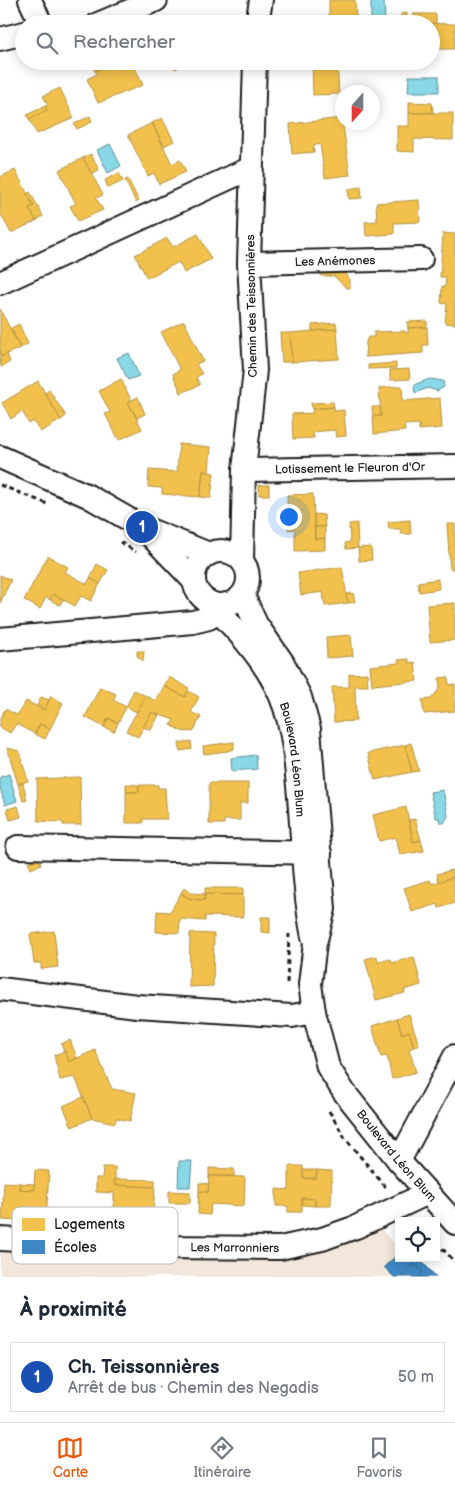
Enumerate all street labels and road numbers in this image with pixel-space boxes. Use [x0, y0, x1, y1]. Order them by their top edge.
street label: Chemin des Teissonnières [243, 234, 261, 378]
street label: Les Anémones [294, 253, 376, 269]
street label: Lotissement le Fleuron d'Or [275, 459, 426, 477]
street label: Boulevard Léon Blum [276, 700, 308, 817]
street label: Boulevard Léon Blum [353, 1107, 440, 1205]
street label: Les Marronniers [190, 1240, 279, 1255]

